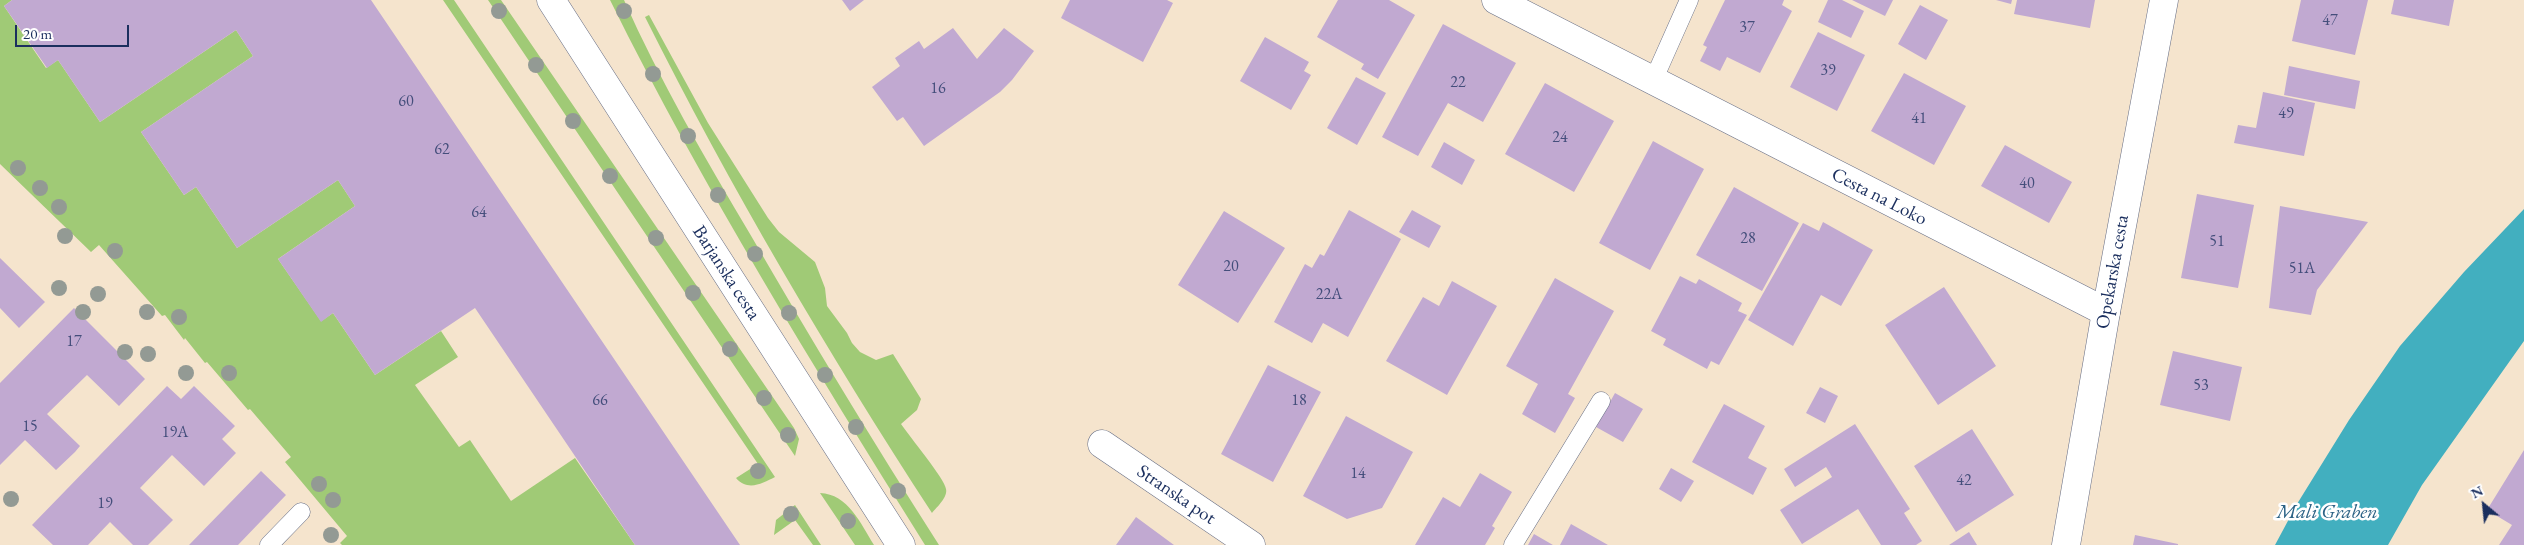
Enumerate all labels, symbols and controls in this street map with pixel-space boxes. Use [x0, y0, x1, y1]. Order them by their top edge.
house number: 47 [2322, 11, 2338, 31]
scale bar [18, 15, 131, 47]
house number: 37 [1739, 18, 1755, 38]
text: 20 m [23, 24, 52, 43]
house number: 39 [1820, 61, 1836, 81]
house number: 22 [1450, 73, 1466, 93]
house number: 16 [930, 79, 946, 99]
house number: 60 [398, 92, 414, 112]
house number: 49 [2278, 104, 2294, 124]
house number: 41 [1911, 109, 1927, 129]
house number: 24 [1552, 128, 1568, 148]
house number: 62 [434, 140, 450, 160]
street label: Cesta na Loko [1827, 163, 1931, 231]
house number: 40 [2019, 174, 2035, 194]
house number: 64 [471, 203, 487, 223]
street label: Opekarska cesta [2092, 213, 2134, 331]
street label: Barjanska cesta [687, 222, 765, 324]
house number: 28 [1740, 229, 1756, 249]
house number: 51 [2209, 232, 2225, 252]
house number: 20 [1223, 257, 1239, 277]
house number: 51A [2289, 259, 2315, 279]
house number: 22A [1316, 285, 1342, 305]
house number: 17 [66, 332, 82, 352]
house number: 53 [2193, 376, 2209, 396]
house number: 66 [592, 391, 608, 411]
house number: 18 [1291, 391, 1307, 411]
house number: 15 [22, 417, 38, 437]
house number: 19A [162, 423, 188, 443]
street label: Stranska pot [1132, 460, 1220, 530]
house number: 14 [1350, 464, 1366, 484]
house number: 42 [1956, 471, 1972, 491]
north arrow [2459, 480, 2509, 530]
text: N [2468, 481, 2486, 502]
house number: 19 [97, 494, 113, 514]
water label: Mali Graben [2276, 501, 2378, 525]

